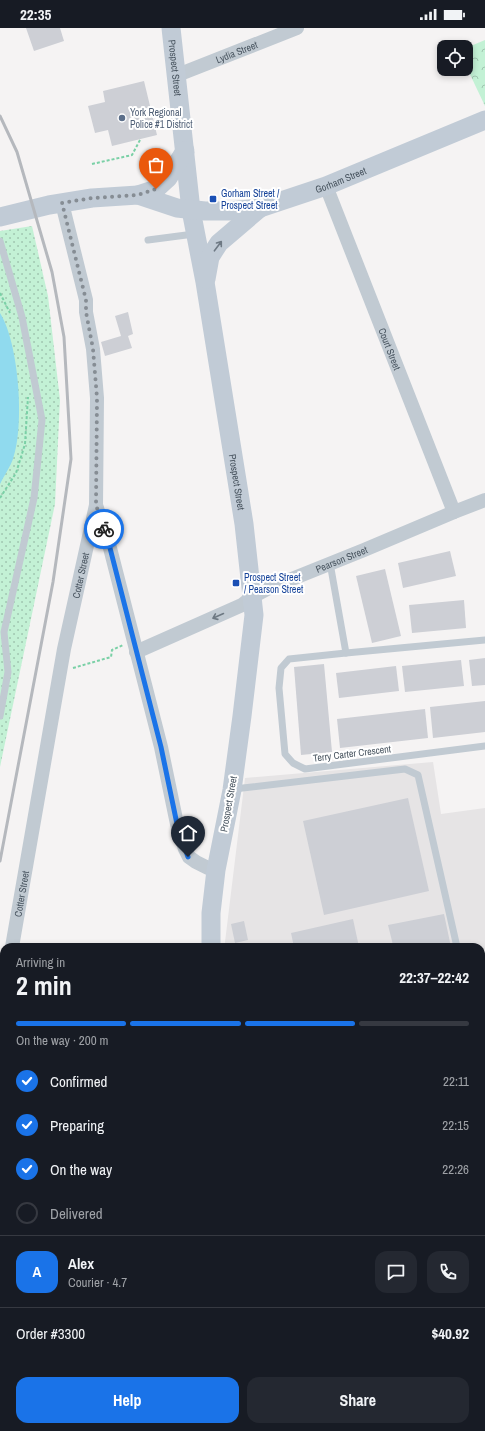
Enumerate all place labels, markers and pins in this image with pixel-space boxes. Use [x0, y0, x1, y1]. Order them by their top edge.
place label: York Regional Police #1 District [130, 106, 193, 131]
marker: York Regional Police #1 District [117, 113, 127, 123]
pin [139, 148, 173, 189]
place label: Gorham Street / Prospect Street [221, 187, 280, 212]
marker: Gorham Street / Prospect Street [208, 194, 218, 204]
place label: Prospect Street / Pearson Street [244, 571, 304, 596]
marker: Prospect Street / Pearson Street [231, 578, 241, 588]
pin [171, 816, 205, 857]

